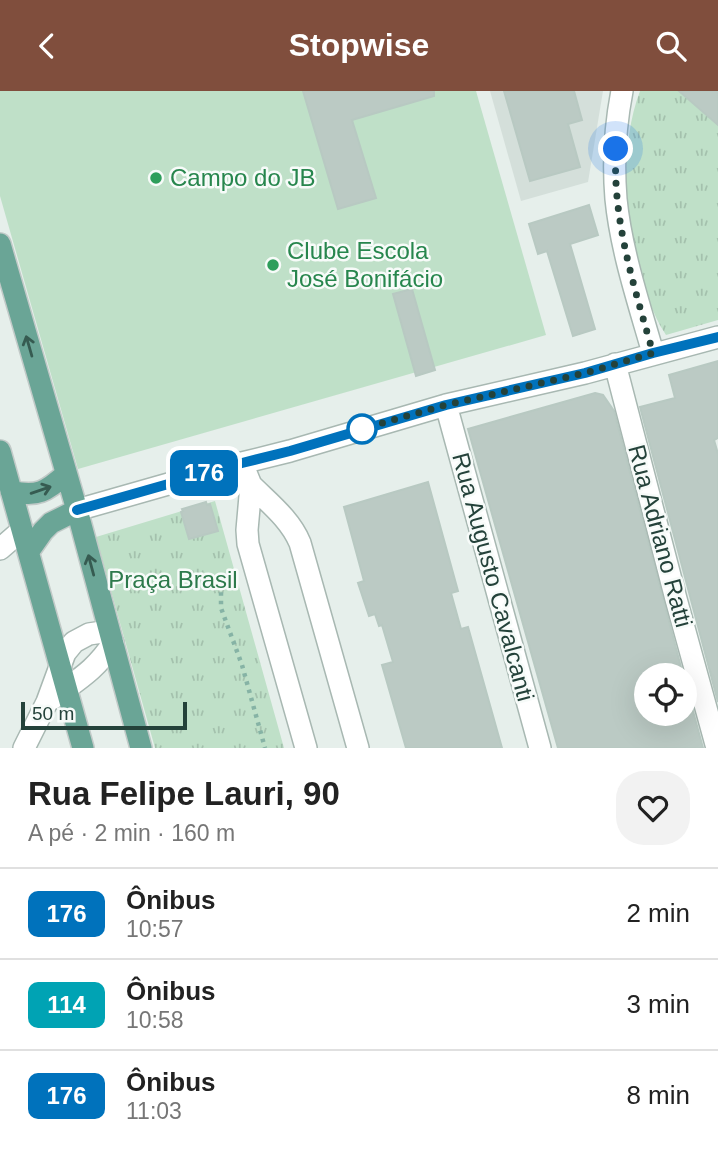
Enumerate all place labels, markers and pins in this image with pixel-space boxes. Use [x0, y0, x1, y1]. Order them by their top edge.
place label: Campo do JB [170, 164, 315, 191]
marker: Campo do JB [148, 170, 164, 186]
place label: Clube Escola José Bonifácio [287, 237, 443, 292]
marker: Clube Escola José Bonifácio [265, 257, 281, 273]
unlabelled marker [347, 414, 377, 444]

